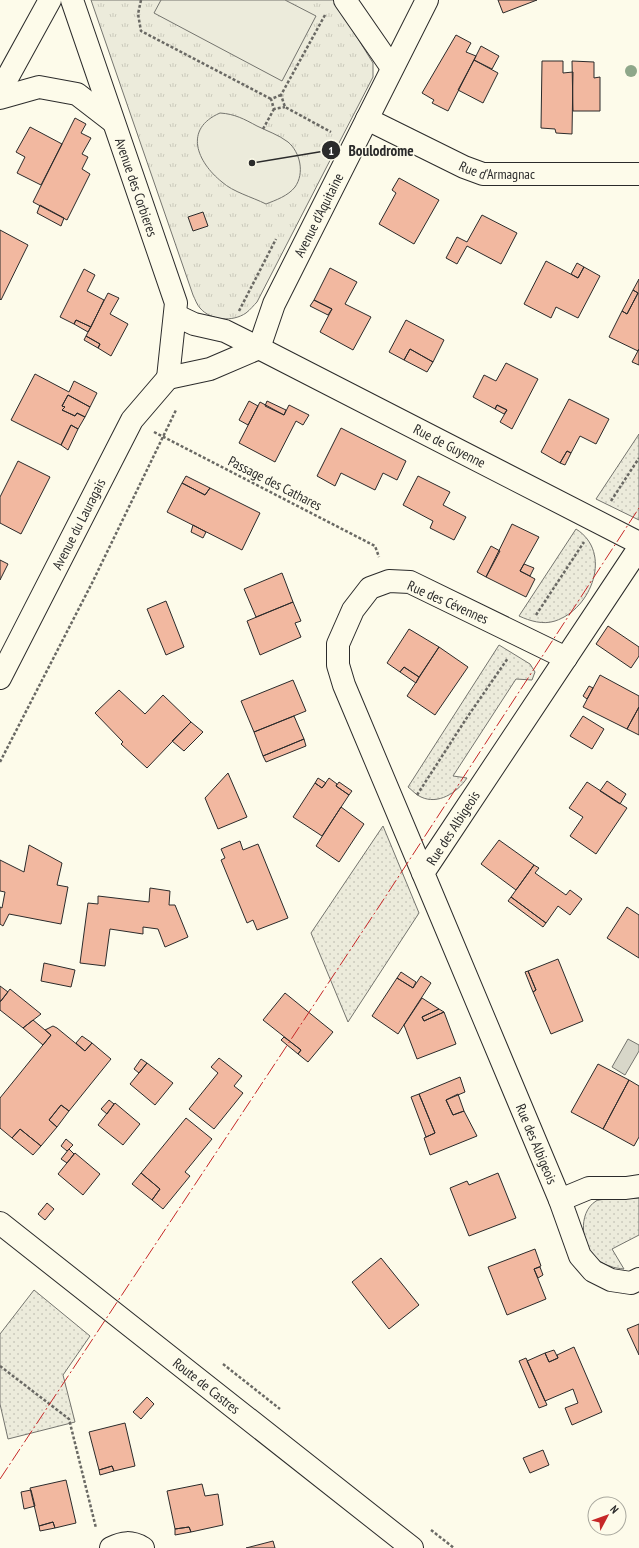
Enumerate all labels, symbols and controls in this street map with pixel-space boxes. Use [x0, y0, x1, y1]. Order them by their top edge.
street label: Avenue des Corbieres [111, 136, 162, 239]
callout: Boulodrome [321, 137, 422, 164]
text: Boulodrome [348, 141, 414, 160]
text: 1 [328, 143, 334, 158]
street label: Rue d'Armagnac [456, 157, 535, 183]
street label: Avenue d'Aquitaine [290, 170, 347, 260]
street label: Rue de Guyenne [411, 420, 489, 472]
street label: Passage des Cathares [225, 452, 325, 514]
street label: Avenue du Lauragais [48, 475, 110, 572]
street label: Rue des Cévennes [405, 576, 491, 628]
street label: Rue des Albigeois [422, 787, 484, 869]
street label: Rue des Albigeois [512, 1101, 561, 1187]
street label: Route de Castres [169, 1354, 244, 1418]
north arrow [587, 1496, 627, 1536]
text: N [607, 1503, 622, 1516]

